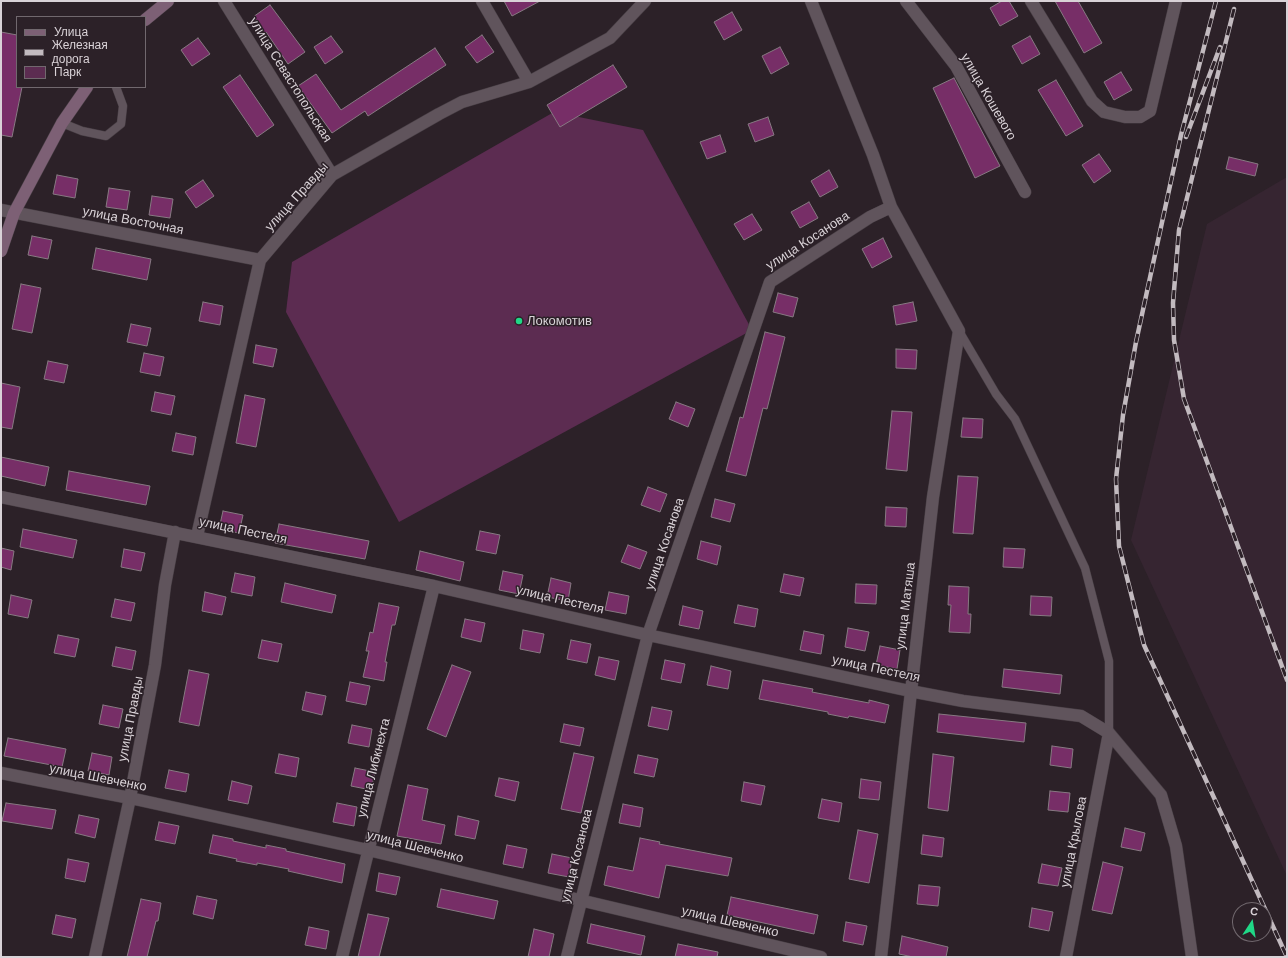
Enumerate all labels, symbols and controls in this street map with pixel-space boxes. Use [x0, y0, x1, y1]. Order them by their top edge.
street label: улица Севастопольская [245, 15, 335, 145]
legend [16, 16, 146, 88]
text: Улица [54, 25, 88, 39]
text: Железная дорога [52, 38, 108, 66]
street label: улица Кошевого [957, 51, 1019, 143]
text: Парк [54, 65, 81, 79]
street label: улица Правды [262, 160, 332, 234]
street label: улица Восточная [81, 204, 185, 238]
street label: улица Косанова [763, 208, 853, 274]
place label: Локомотив [527, 313, 592, 329]
marker: Локомотив [514, 316, 524, 326]
street label: улица Косанова [642, 496, 688, 592]
street label: улица Пестеля [198, 514, 288, 548]
street label: улица Матяша [893, 561, 919, 651]
street label: улица Пестеля [515, 582, 605, 618]
street label: улица Пестеля [831, 652, 921, 686]
street label: улица Правды [115, 675, 147, 763]
street label: улица Либкнехта [354, 717, 394, 819]
street label: улица Шевченко [48, 761, 148, 795]
street label: улица Крылова [1058, 795, 1090, 889]
street label: улица Косанова [558, 807, 596, 905]
street label: улица Шевченко [365, 827, 465, 867]
north arrow [1232, 902, 1272, 942]
street label: улица Шевченко [680, 903, 780, 941]
text: С [1249, 905, 1259, 918]

